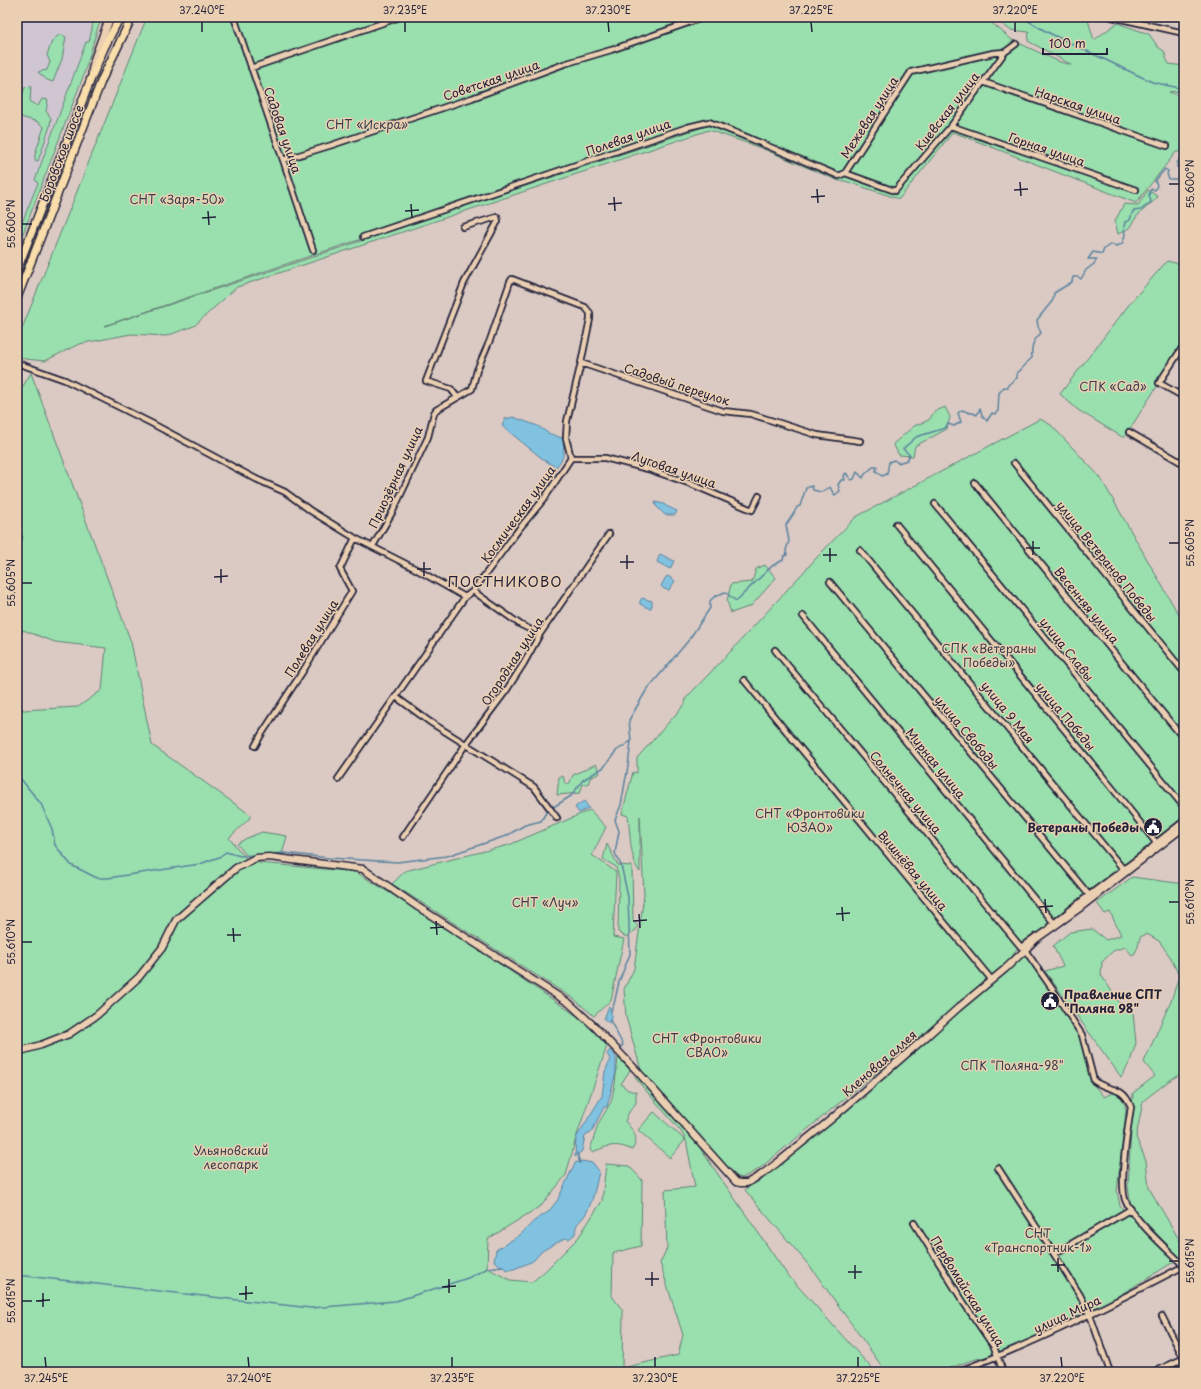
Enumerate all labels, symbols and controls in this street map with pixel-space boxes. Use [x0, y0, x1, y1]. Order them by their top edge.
text: 37.240°E [179, 2, 225, 17]
text: 37.235°E [383, 2, 427, 17]
text: 37.230°E [585, 2, 631, 17]
text: 37.225°E [789, 2, 833, 17]
text: 37.220°E [992, 2, 1038, 17]
scale bar [1043, 30, 1107, 56]
text: 100 m [1049, 34, 1086, 52]
street label: Советская улица [440, 55, 542, 105]
street label: Киевская улица [911, 68, 984, 154]
street label: Межевая улица [836, 72, 903, 162]
street label: Нарская улица [1032, 82, 1124, 128]
street label: Садовая улица [260, 84, 306, 176]
street label: Боровское шоссе [34, 102, 88, 204]
street label: Полевая улица [583, 114, 673, 160]
park label: СНТ «Искра» [326, 115, 408, 133]
street label: Горная улица [1007, 128, 1088, 171]
text: 55.600°N [1182, 159, 1197, 209]
park label: СНТ «Заря-50» [130, 190, 225, 208]
text: 55.600°N [3, 199, 18, 249]
street label: Садовый переулок [622, 358, 733, 410]
park label: СПК «Сад» [1079, 377, 1147, 395]
street label: Приозёрная улица [363, 423, 427, 531]
street label: Луговая улица [629, 446, 719, 492]
street label: Космическая улица [476, 461, 560, 566]
street label: улица Ветеранов Победы [1053, 497, 1161, 625]
text: 55.605°N [1182, 519, 1197, 567]
text: 55.605°N [3, 559, 18, 607]
street label: Весенняя улица [1050, 563, 1124, 648]
district label: ПОСТНИКОВО [448, 571, 562, 592]
street label: Полевая улица [280, 595, 342, 680]
street label: Огородная улица [476, 613, 548, 709]
street label: улица Славы [1036, 613, 1098, 685]
park label: СПК «Ветераны Победы» [942, 639, 1036, 671]
street label: улица 9 Мая [977, 677, 1039, 747]
street label: улица Победы [1032, 678, 1100, 754]
street label: улица Свободы [931, 691, 1003, 773]
street label: Мирная улица [902, 724, 970, 802]
street label: Солнечная улица [866, 747, 946, 838]
park label: СНТ «Фронтовики ЮЗАО» [755, 804, 865, 836]
public building icon: Ветераны Победы [1142, 816, 1164, 838]
place label: Ветераны Победы [1027, 818, 1139, 836]
street label: Вишнёвая улица [874, 826, 952, 914]
text: 55.610°N [1182, 879, 1197, 925]
park label: СНТ «Луч» [512, 893, 578, 911]
text: 55.610°N [3, 919, 18, 965]
place label: Правление СПТ "Поляна 98" [1064, 985, 1163, 1017]
public building icon: Правление СПТ "Поляна 98" [1039, 990, 1061, 1012]
street label: Кленовая аллея [838, 1025, 920, 1101]
park label: СНТ «Фронтовики СВАО» [652, 1029, 762, 1061]
park label: СПК "Поляна-98" [960, 1056, 1064, 1074]
park label: Ульяновский лесопарк [194, 1141, 268, 1173]
park label: СНТ «Транспортник-1» [984, 1224, 1092, 1256]
street label: Первомайская улица [927, 1232, 1010, 1350]
text: 55.615°N [1182, 1238, 1197, 1284]
text: 55.615°N [3, 1278, 18, 1324]
street label: улица Мира [1030, 1290, 1104, 1337]
text: 37.245°E [24, 1370, 68, 1385]
text: 37.240°E [226, 1370, 272, 1385]
text: 37.235°E [430, 1370, 474, 1385]
text: 37.230°E [632, 1370, 678, 1385]
text: 37.225°E [836, 1370, 880, 1385]
text: 37.220°E [1039, 1370, 1085, 1385]

